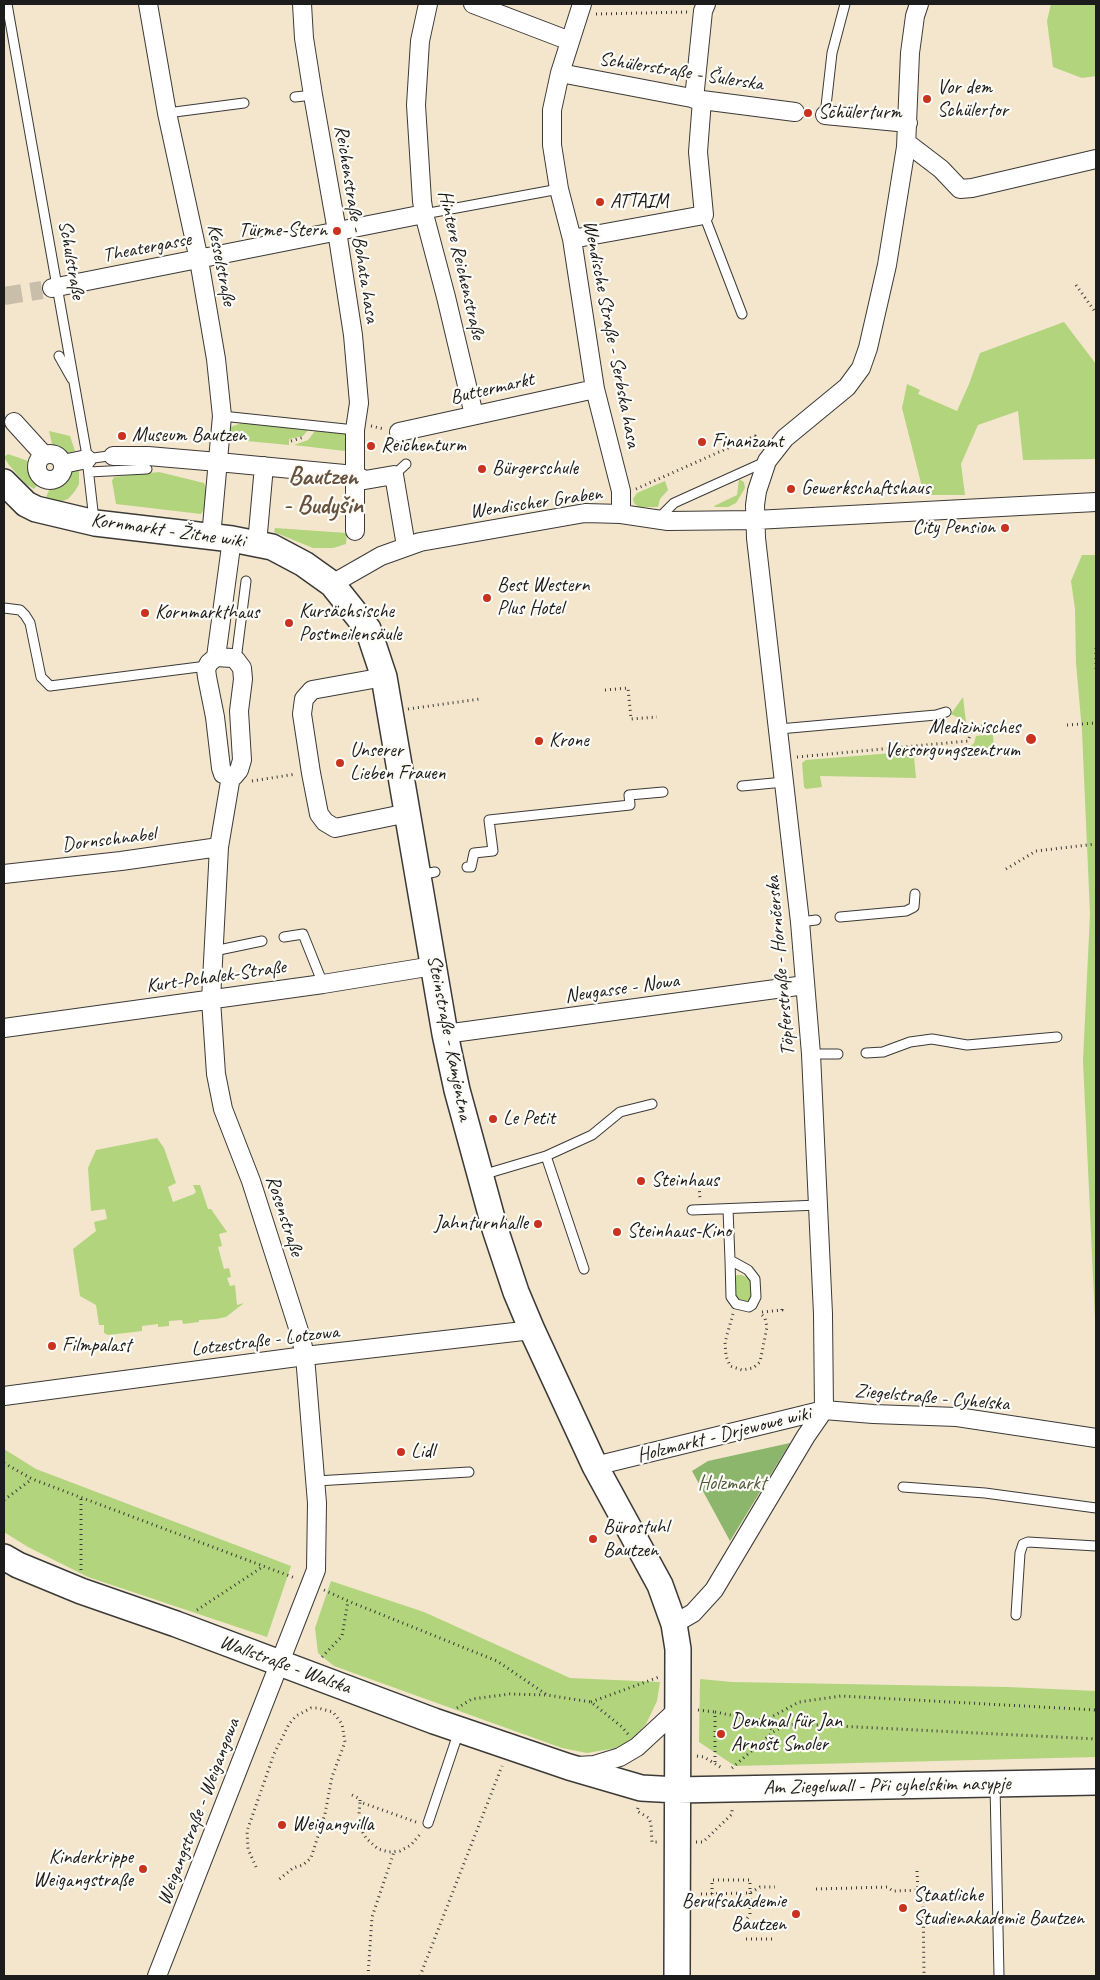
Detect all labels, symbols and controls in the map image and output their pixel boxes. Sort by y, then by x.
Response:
street label: Schülerstraße - Šulerska [597,47,765,97]
place label: Vor dem Schülertor [937,76,1008,123]
marker: Vor dem Schülertor [921,93,933,105]
place label: Schülerturm [818,101,901,125]
marker: Schülerturm [802,107,814,119]
street label: Reichenstraße - Bohata hasa [329,123,383,325]
street label: Hintere Reichenstraße [432,188,490,342]
place label: ATTAIM [610,190,669,214]
marker: ATTAIM [594,196,606,208]
street label: Wendische Straße - Serbska hasa [577,218,645,450]
street label: Schulstraße [52,219,90,301]
place label: Türme-Stern [239,219,327,243]
street label: Kesselstraße [201,222,241,308]
marker: Türme-Stern [331,225,343,237]
street label: Theatergasse [101,228,193,268]
street label: Buttermarkt [448,368,536,410]
place label: Museum Bautzen [132,424,246,448]
marker: Museum Bautzen [116,430,128,442]
place label: Finanzamt [712,430,783,454]
place label: Reichenturm [381,434,466,458]
marker: Finanzamt [696,436,708,448]
marker: Reichenturm [365,440,377,452]
place label: Bürgerschule [492,457,578,481]
district label: Bautzen - Budyšin [283,462,363,521]
marker: Bürgerschule [476,463,488,475]
place label: Gewerkschaftshaus [801,477,930,501]
street label: Wendischer Graben [468,482,604,524]
marker: Gewerkschaftshaus [785,483,797,495]
street label: Kornmarkt - Žitne wiki [89,508,247,554]
place label: City Pension [913,516,995,540]
marker: City Pension [999,522,1011,534]
place label: Best Western Plus Hotel [497,574,589,621]
marker: Best Western Plus Hotel [481,592,493,604]
place label: Kursächsische Postmeilensäule [299,600,402,647]
place label: Kornmarkthaus [155,601,259,625]
marker: Kornmarkthaus [139,607,151,619]
marker: Kursächsische Postmeilensäule [283,617,295,629]
place label: Medizinisches Versorgungszentrum [884,716,1020,763]
place label: Krone [549,729,589,753]
marker: Medizinisches Versorgungszentrum [1024,732,1038,746]
marker: Krone [533,735,545,747]
place label: Unserer Lieben Frauen [350,739,446,786]
marker: Unserer Lieben Frauen [334,757,346,769]
street label: Dornschnabel [61,822,157,858]
street label: Töpferstraße - Hornčerska [761,875,801,1057]
street label: Steinstraße - Kamjentna [421,953,477,1123]
street label: Kurt-Pchalek-Straße [145,955,287,999]
street label: Neugasse - Nowa [563,969,681,1009]
place label: Le Petit [503,1107,555,1131]
marker: Le Petit [487,1113,499,1125]
place label: Steinhaus [651,1169,718,1193]
street label: Rosenstraße [260,1173,308,1259]
marker: Steinhaus [635,1175,647,1187]
place label: Jahnturnhalle [434,1212,528,1236]
marker: Jahnturnhalle [532,1218,544,1230]
place label: Steinhaus-Kino [627,1220,731,1244]
marker: Steinhaus-Kino [611,1226,623,1238]
street label: Lotzestraße - Lotzowa [190,1320,340,1362]
place label: Filmpalast [62,1334,131,1358]
marker: Filmpalast [46,1340,58,1352]
street label: Ziegelstraße - Cyhelska [854,1379,1010,1417]
street label: Holzmarkt - Drjewowe wiki [635,1402,813,1468]
place label: Lidl [411,1440,435,1464]
marker: Lidl [395,1446,407,1458]
park label: Holzmarkt [698,1472,766,1496]
place label: Bürostuhl Bautzen [603,1516,669,1563]
marker: Bürostuhl Bautzen [587,1533,599,1545]
street label: Wallstraße - Walska [216,1630,354,1700]
place label: Denkmal für Jan Arnošt Smoler [731,1710,842,1757]
street label: Weigangstraße - Weigangowa [152,1715,246,1909]
marker: Denkmal für Jan Arnošt Smoler [715,1728,727,1740]
street label: Am Ziegelwall - Při cyhelskim nasypje [763,1772,1011,1800]
place label: Weigangvilla [292,1813,374,1837]
marker: Weigangvilla [276,1819,288,1831]
place label: Kinderkrippe Weigangstraße [33,1846,133,1893]
marker: Kinderkrippe Weigangstraße [137,1863,149,1875]
place label: Staatliche Studienakademie Bautzen [913,1884,1084,1931]
place label: Berufsakademie Bautzen [682,1890,786,1937]
marker: Staatliche Studienakademie Bautzen [897,1902,909,1914]
marker: Berufsakademie Bautzen [790,1908,802,1920]

